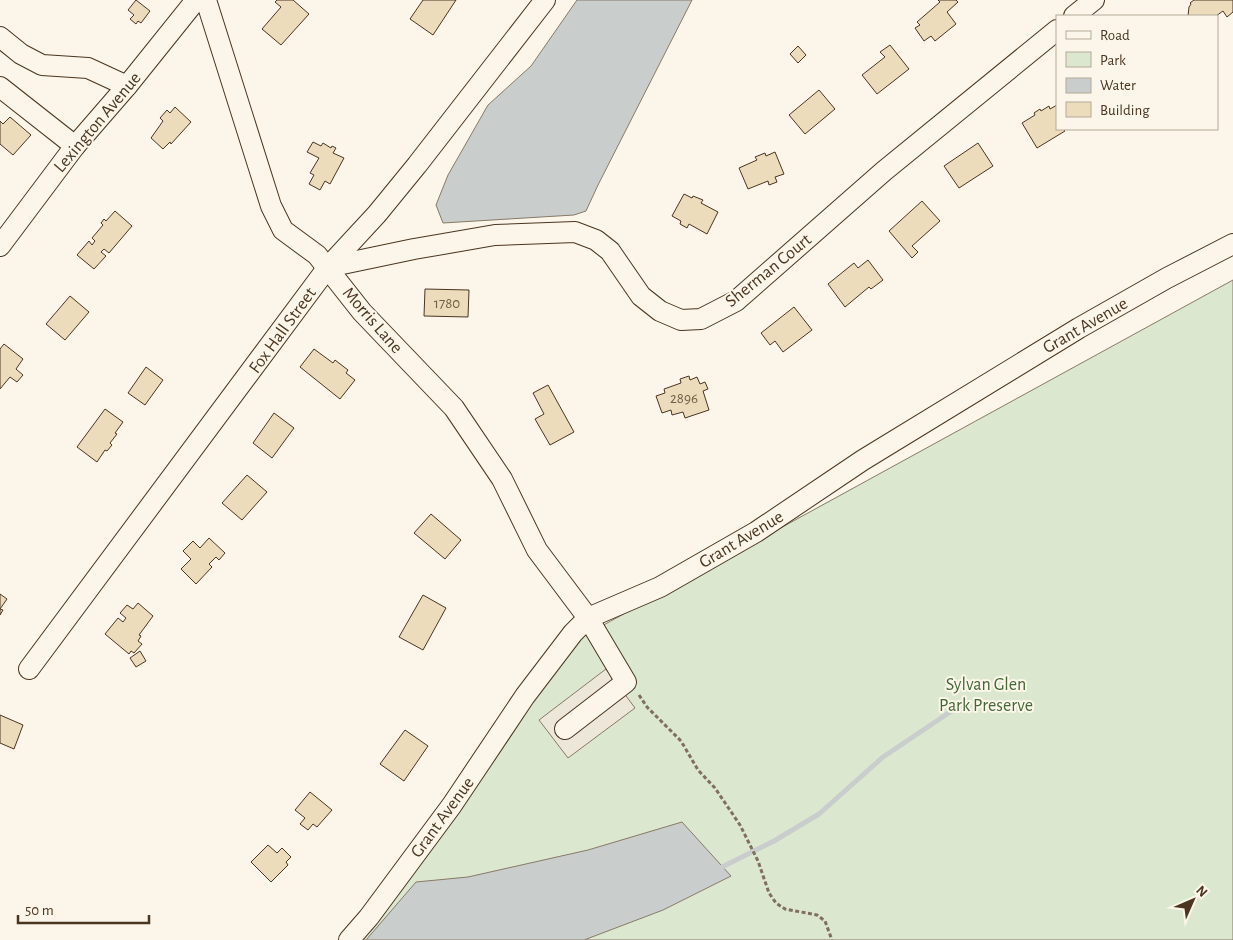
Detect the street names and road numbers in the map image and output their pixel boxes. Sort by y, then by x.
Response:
street label: Lexington Avenue [51,69,145,176]
street label: Sherman Court [722,231,815,311]
street label: Fox Hall Street [246,284,320,377]
street label: Morris Lane [339,284,406,357]
street label: Grant Avenue [1040,294,1131,357]
street label: Grant Avenue [696,508,787,572]
street label: Grant Avenue [408,774,478,861]

